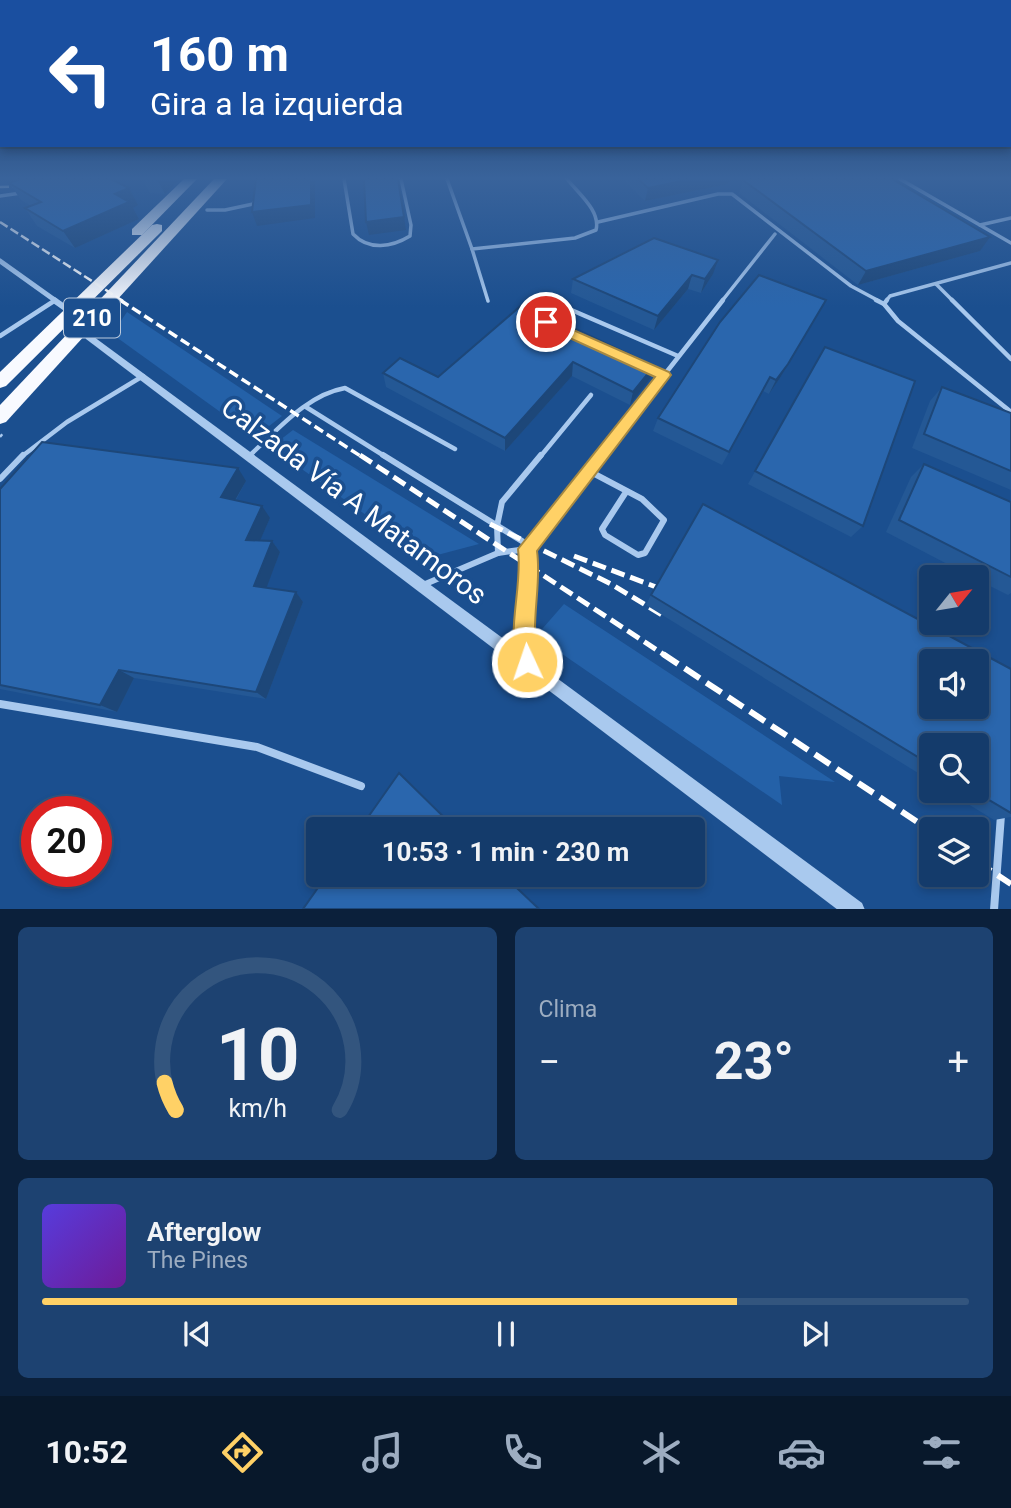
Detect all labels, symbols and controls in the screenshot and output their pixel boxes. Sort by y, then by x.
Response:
text: 160 m [150,26,289,83]
icon: left [35,28,126,119]
text: Gira a la izquierda [150,85,404,123]
pin [516,292,576,352]
road number: 210 [64,298,120,338]
icon: arrive [527,303,565,341]
street label: Calzada Vía A Matamoros [215,390,493,612]
north arrow [919,565,989,635]
map controls [919,565,989,887]
position arrow [490,625,564,699]
button: sound [919,649,989,719]
button: search [919,733,989,803]
speed limit sign: 20 [21,796,112,887]
button: layers [919,817,989,887]
text: 10:53 · 1 min · 230 m [382,837,629,867]
text: Clima [539,996,597,1023]
text: 10 [215,1012,299,1098]
text: 23° [714,1031,794,1092]
text: − [539,1040,560,1084]
text: + [947,1040,969,1084]
text: km/h [228,1093,287,1122]
text: Afterglow [147,1217,261,1247]
text: The Pines [147,1247,248,1274]
icon: previous [178,1315,216,1353]
icon: pause [487,1315,525,1353]
icon: next [796,1315,834,1353]
icon: directions [218,1428,267,1477]
icon: music [358,1428,407,1477]
icon: phone [498,1428,547,1477]
icon: climate [637,1428,686,1477]
icon: car [777,1428,826,1477]
icon: filters [917,1428,966,1477]
text: 10:52 [45,1433,128,1471]

